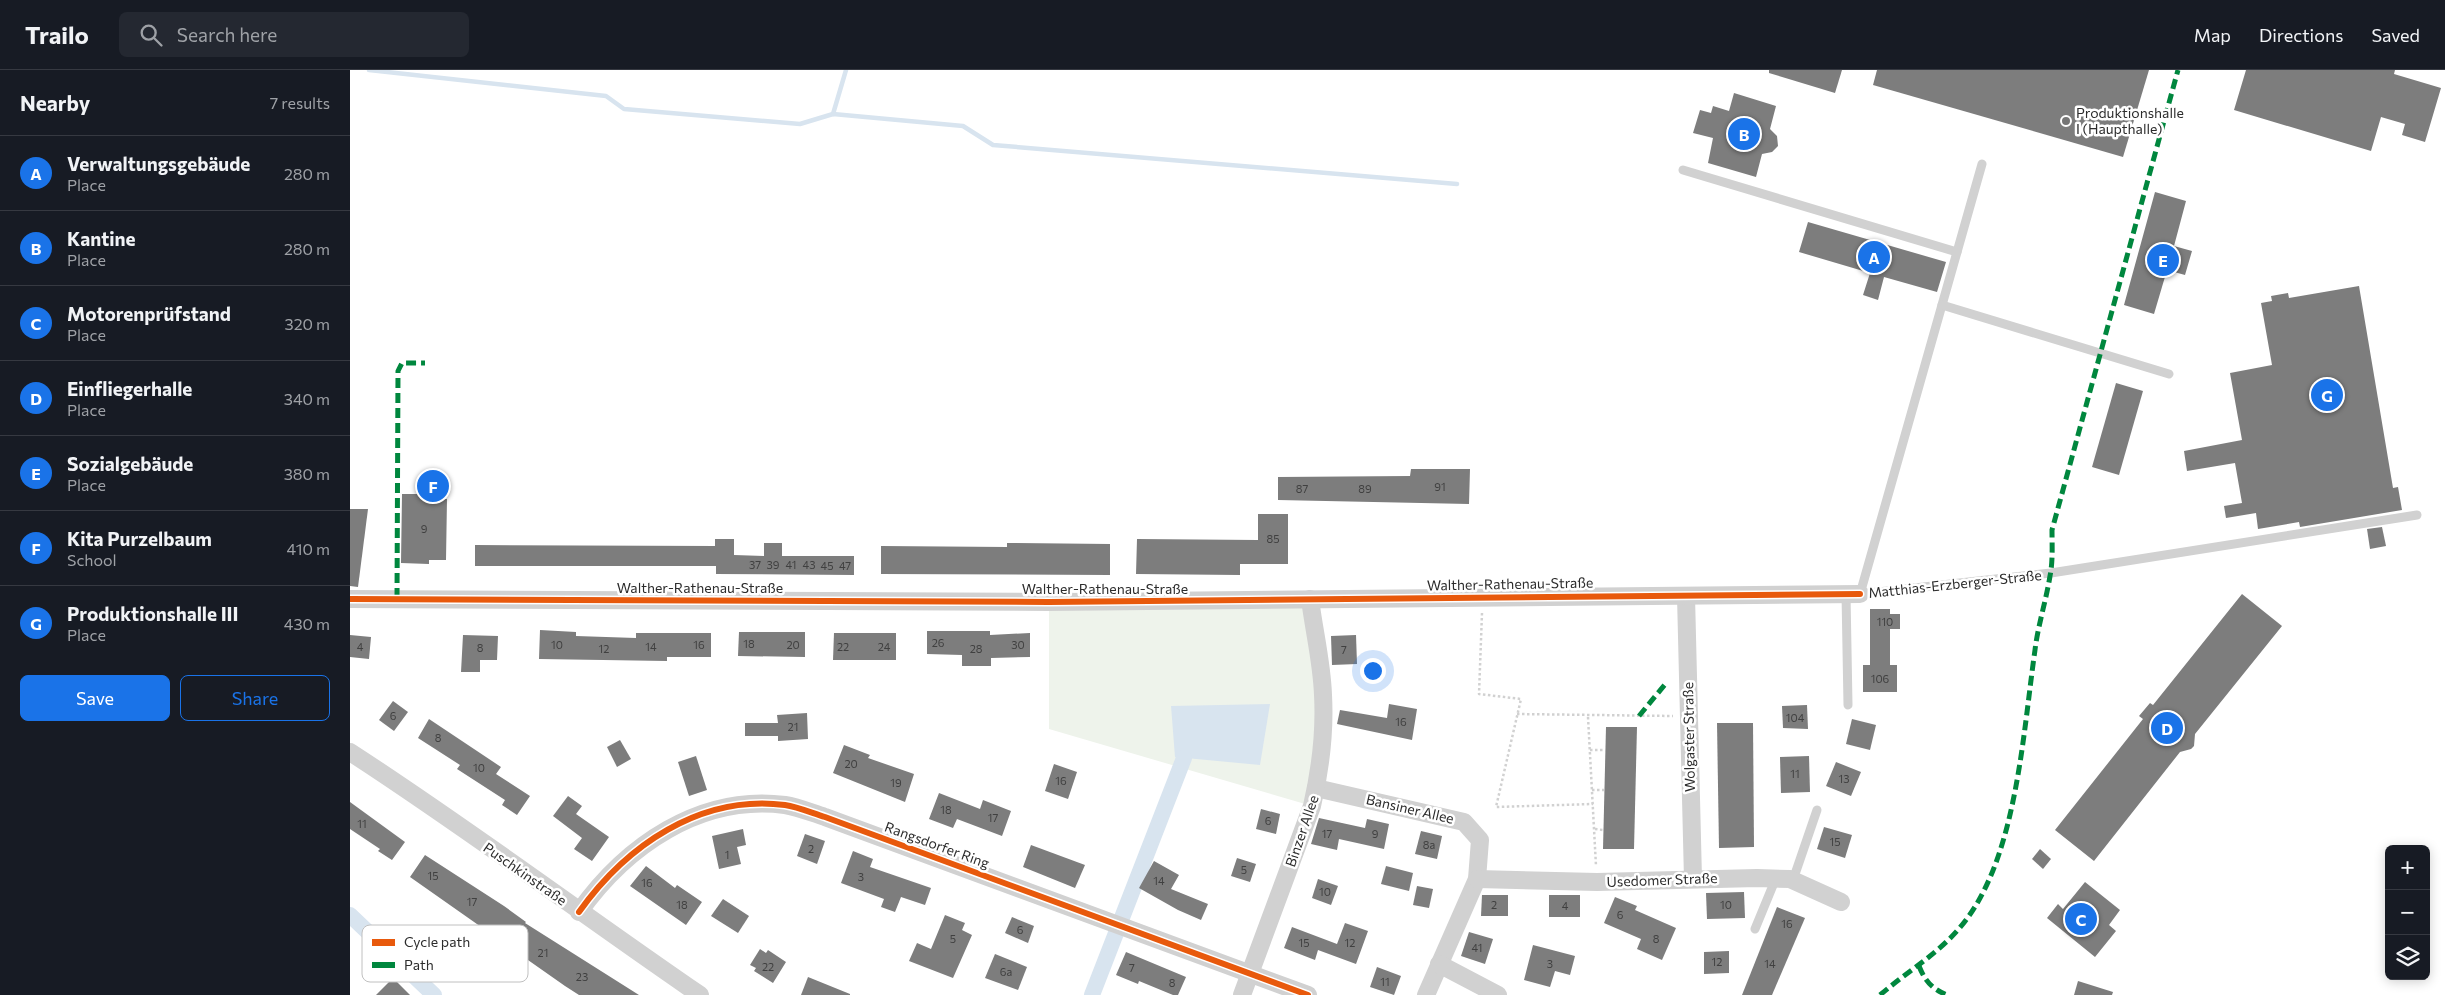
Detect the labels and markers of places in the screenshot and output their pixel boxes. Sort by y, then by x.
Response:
place label: Produktionshalle I (Haupthalle) [2076,104,2184,137]
pin: B [1728,115,1760,153]
marker: Produktionshalle I (Haupthalle) [2060,115,2072,127]
pin: A [1858,238,1890,276]
pin: E [2147,241,2179,279]
pin: G [2311,376,2343,414]
pin: F [417,467,449,505]
pin: D [2151,709,2183,747]
pin: C [2065,900,2097,938]

